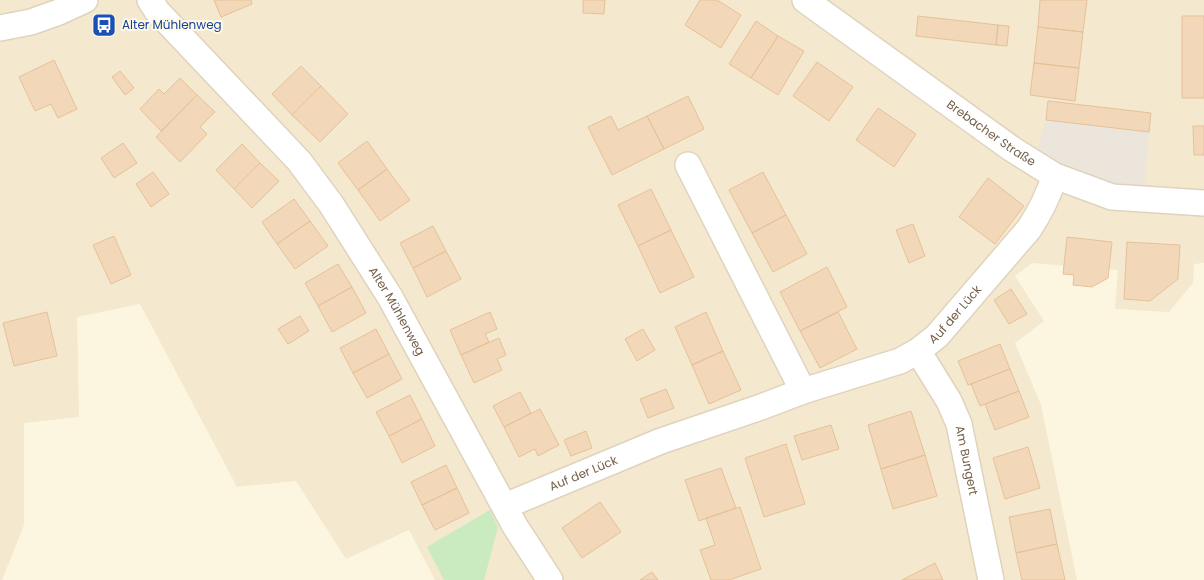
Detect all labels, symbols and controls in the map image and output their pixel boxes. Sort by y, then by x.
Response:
bus stop icon: Alter Mühlenweg [91,12,117,38]
place label: Alter Mühlenweg [122,16,222,33]
street label: Brebacher Straße [943,96,1039,170]
street label: Alter Mühlenweg [365,263,429,358]
street label: Auf der Lück [925,281,986,347]
street label: Am Bungert [951,424,982,497]
street label: Auf der Lück [546,451,621,495]

